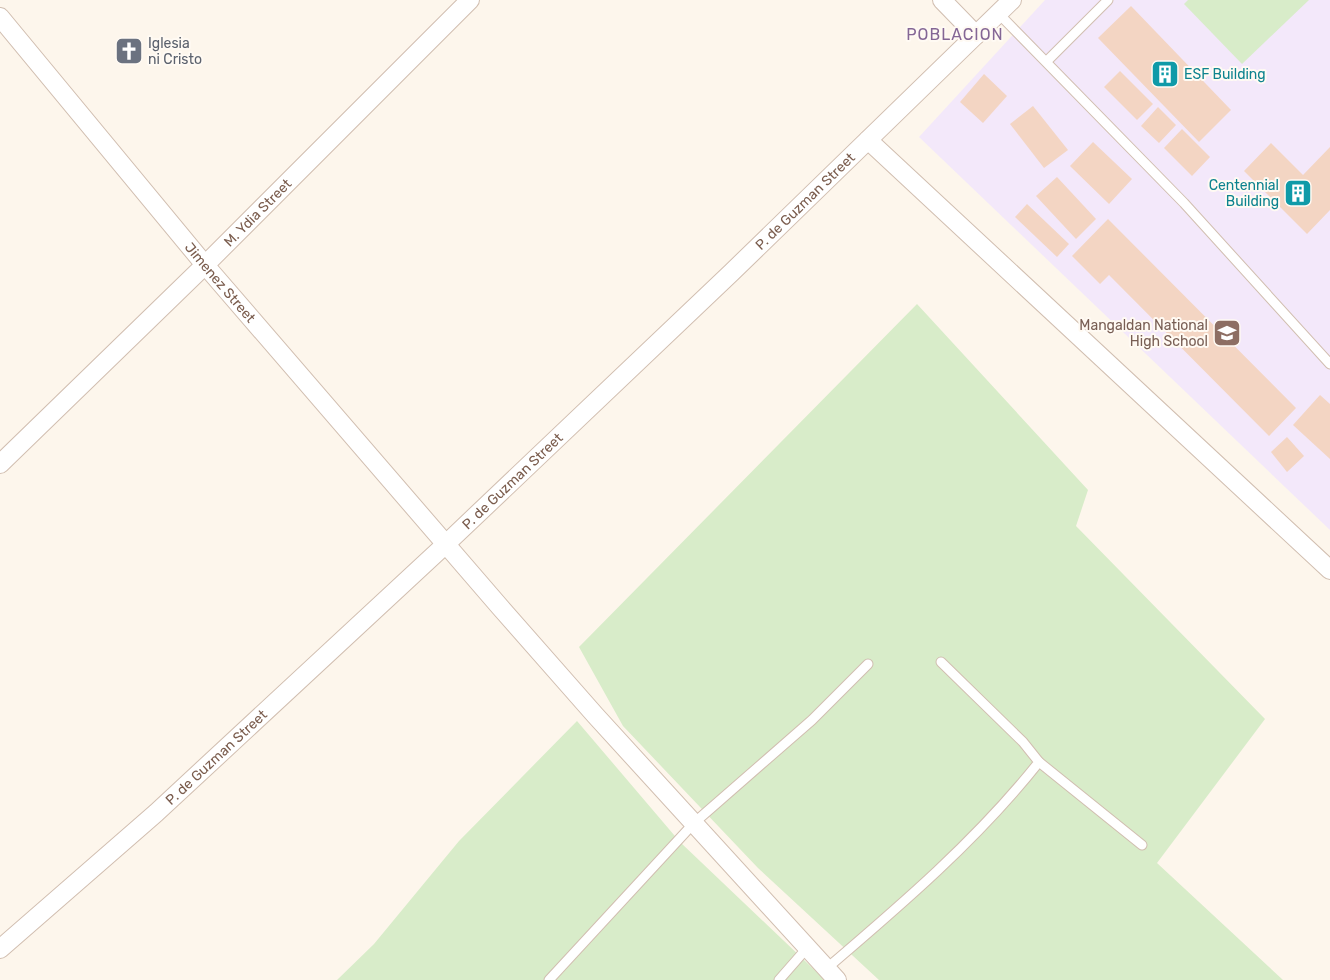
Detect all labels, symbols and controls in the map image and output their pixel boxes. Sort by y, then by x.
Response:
district label: POBLACION [906,25,1004,44]
place label: Iglesia ni Cristo [148,35,202,68]
church icon: Iglesia ni Cristo [114,36,144,66]
building icon: ESF Building [1150,59,1180,89]
place label: ESF Building [1184,66,1266,83]
street label: P. de Guzman Street [752,149,859,254]
street label: M. Ydia Street [220,175,296,250]
place label: Centennial Building [1209,177,1279,210]
building icon: Centennial Building [1283,178,1313,208]
street label: Jimenez Street [181,239,259,327]
place label: Mangaldan National High School [1079,317,1208,350]
school or university icon: Mangaldan National High School [1212,318,1242,348]
street label: P. de Guzman Street [459,429,567,533]
street label: P. de Guzman Street [162,706,271,809]

